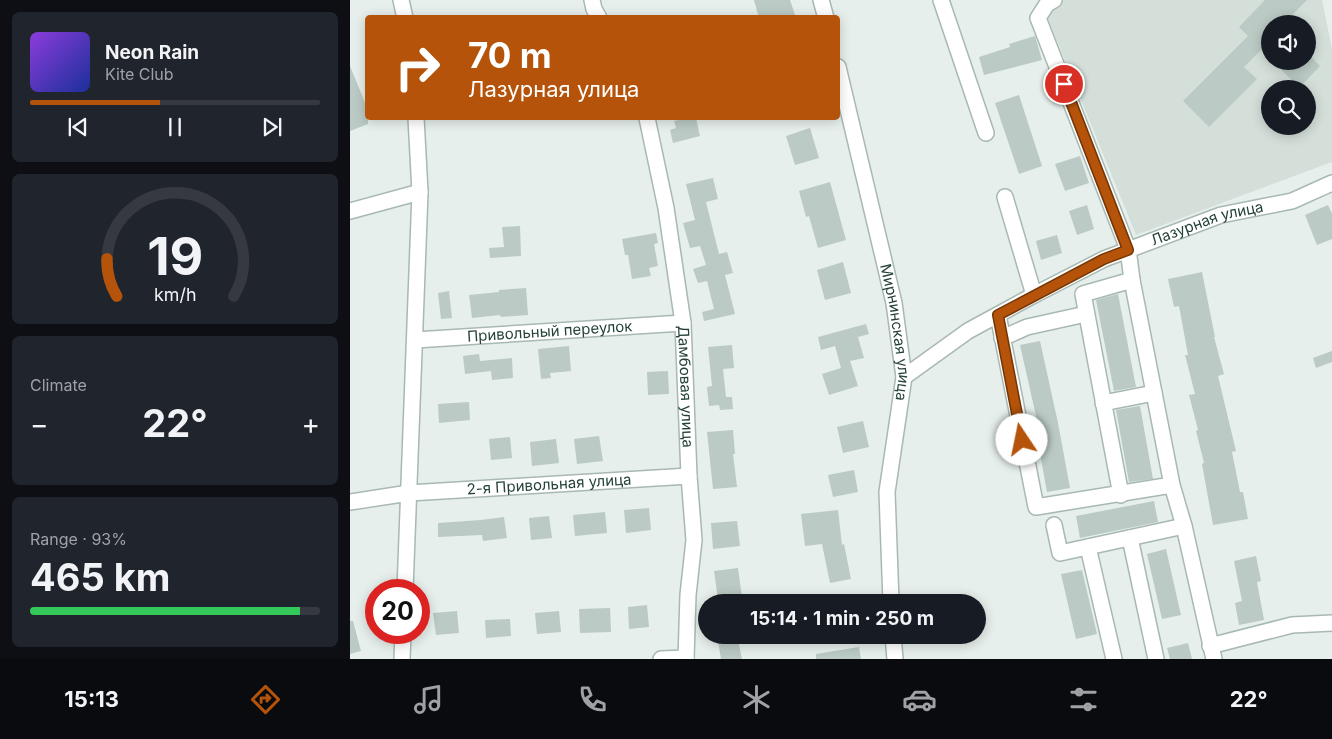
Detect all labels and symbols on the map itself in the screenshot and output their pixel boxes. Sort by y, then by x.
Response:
pin [1043,63,1085,105]
street label: Лазурная улица [1148,197,1265,250]
street label: Мирнинская улица [876,262,914,402]
street label: Привольный переулок [467,316,633,346]
street label: Дамбовая улица [674,325,698,448]
position arrow [995,413,1047,465]
street label: 2-я Привольная улица [466,470,632,498]
speed limit sign: 20 [365,579,430,644]

